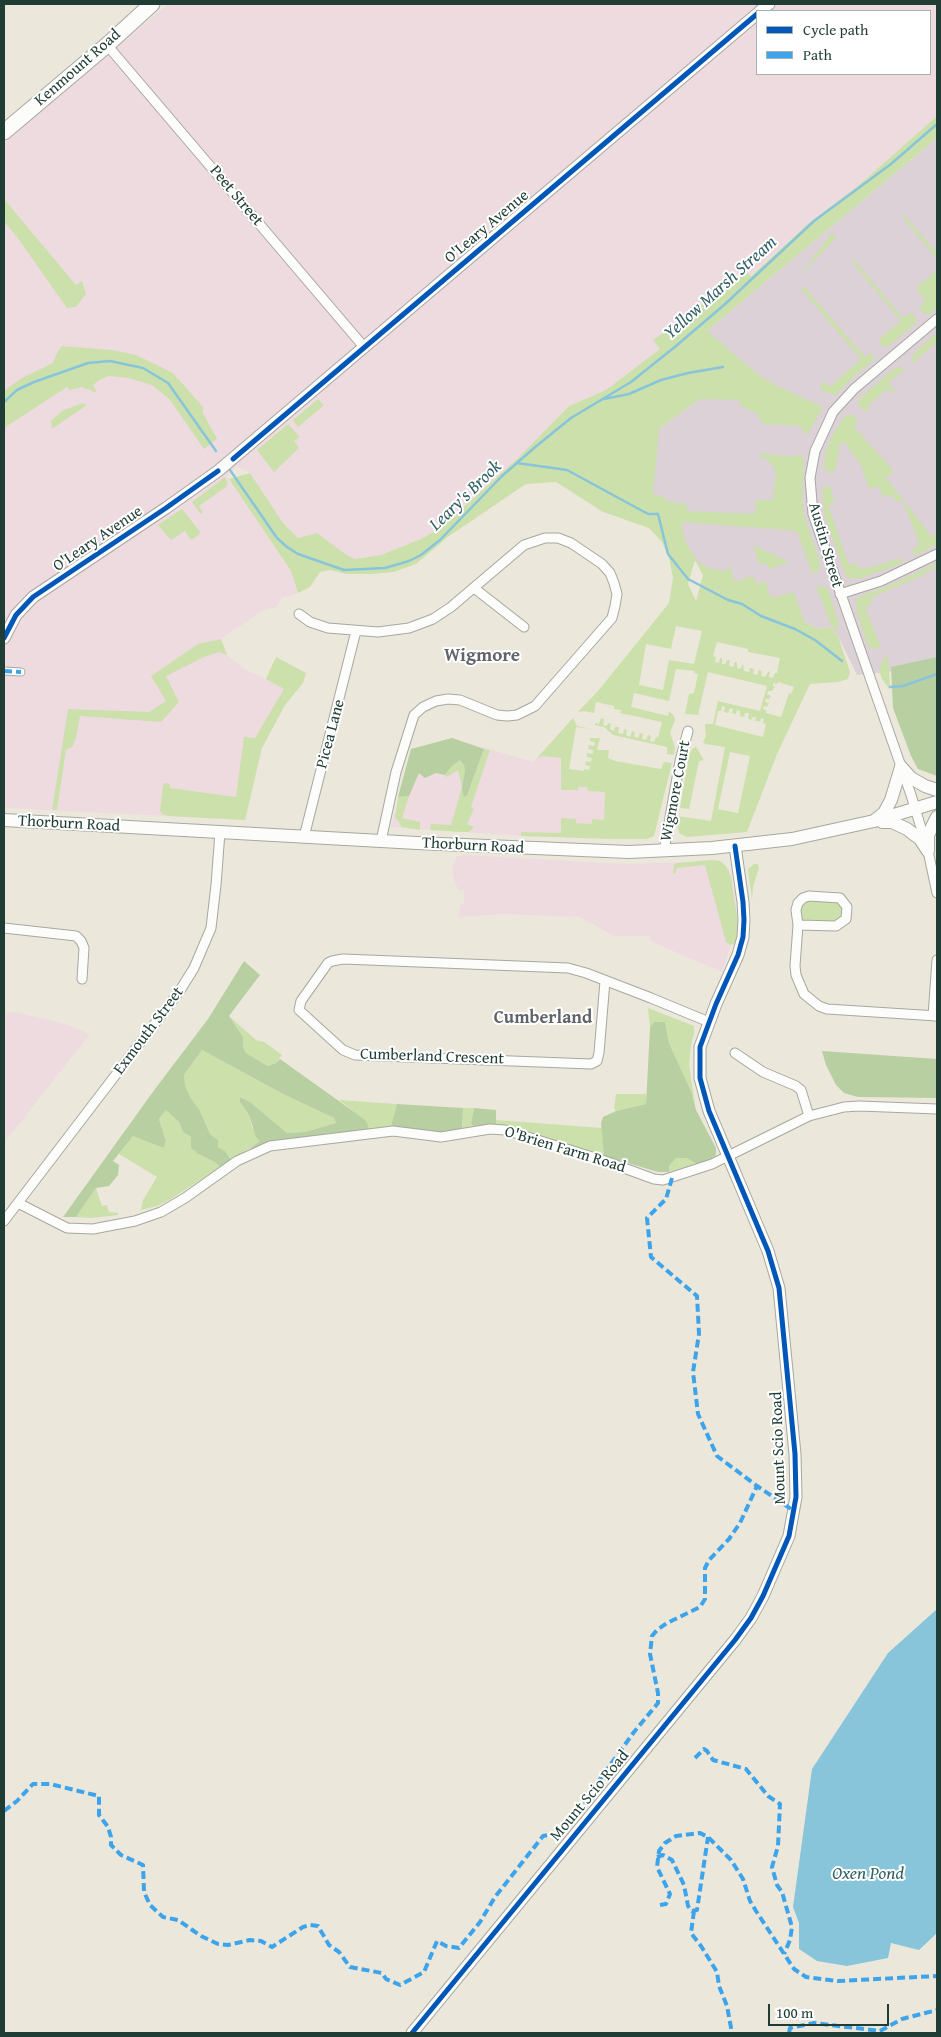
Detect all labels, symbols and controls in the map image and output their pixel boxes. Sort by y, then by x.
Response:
legend [756,10,931,75]
text: Cycle path [803,19,869,40]
street label: Kenmount Road [31,25,125,111]
text: Path [803,44,832,65]
street label: Peet Street [205,162,267,230]
street label: O'Leary Avenue [441,186,533,268]
water label: Yellow Marsh Stream [660,232,782,344]
water label: Leary's Brook [425,456,507,536]
street label: Austin Street [804,500,846,590]
street label: O'Leary Avenue [50,502,146,576]
district label: Wigmore [444,645,520,667]
street label: Picea Lane [313,697,349,771]
street label: Wigmore Court [657,739,695,843]
street label: Thorburn Road [17,812,121,836]
street label: Thorburn Road [421,834,525,858]
street label: Exmouth Street [110,983,188,1079]
district label: Cumberland [494,1007,592,1029]
street label: Cumberland Crescent [360,1045,504,1069]
street label: O'Brien Farm Road [502,1122,628,1178]
street label: Mount Scio Road [767,1391,791,1505]
street label: Mount Scio Road [546,1747,634,1845]
water label: Oxen Pond [832,1863,904,1885]
scale bar [771,1994,892,2026]
text: 100 m [776,2002,813,2023]

